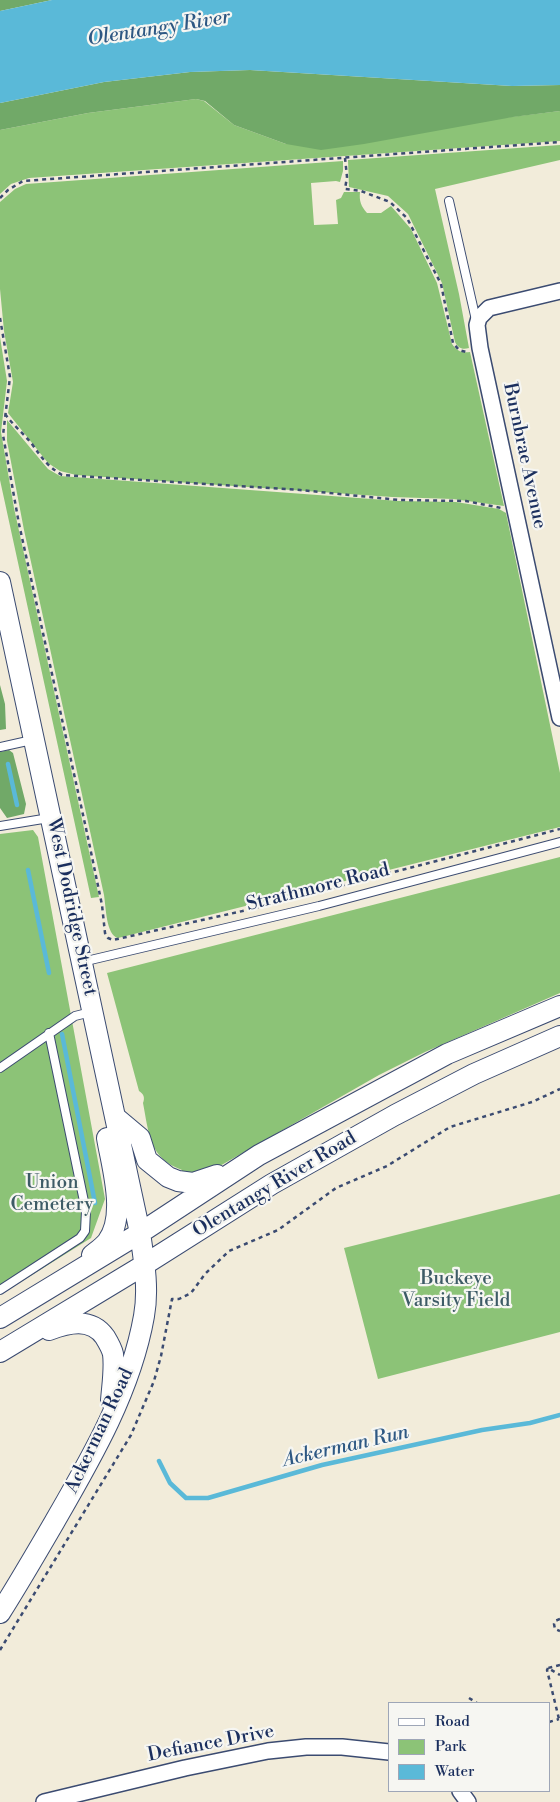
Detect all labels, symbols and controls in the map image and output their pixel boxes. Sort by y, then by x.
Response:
water label: Olentangy River [86,6,232,52]
street label: Burnbrae Avenue [497,381,551,531]
street label: West Dodridge Street [41,816,101,998]
street label: Strathmore Road [244,859,392,917]
street label: Olentangy River Road [189,1127,361,1243]
park label: Union Cemetery [10,1172,94,1216]
park label: Buckeye Varsity Field [402,1268,510,1312]
street label: Ackerman Road [61,1365,139,1497]
water label: Ackerman Run [281,1421,411,1473]
legend [388,1702,550,1792]
text: Road [435,1712,470,1731]
street label: Defiance Drive [146,1721,276,1767]
text: Park [435,1737,466,1756]
text: Water [435,1762,474,1781]

